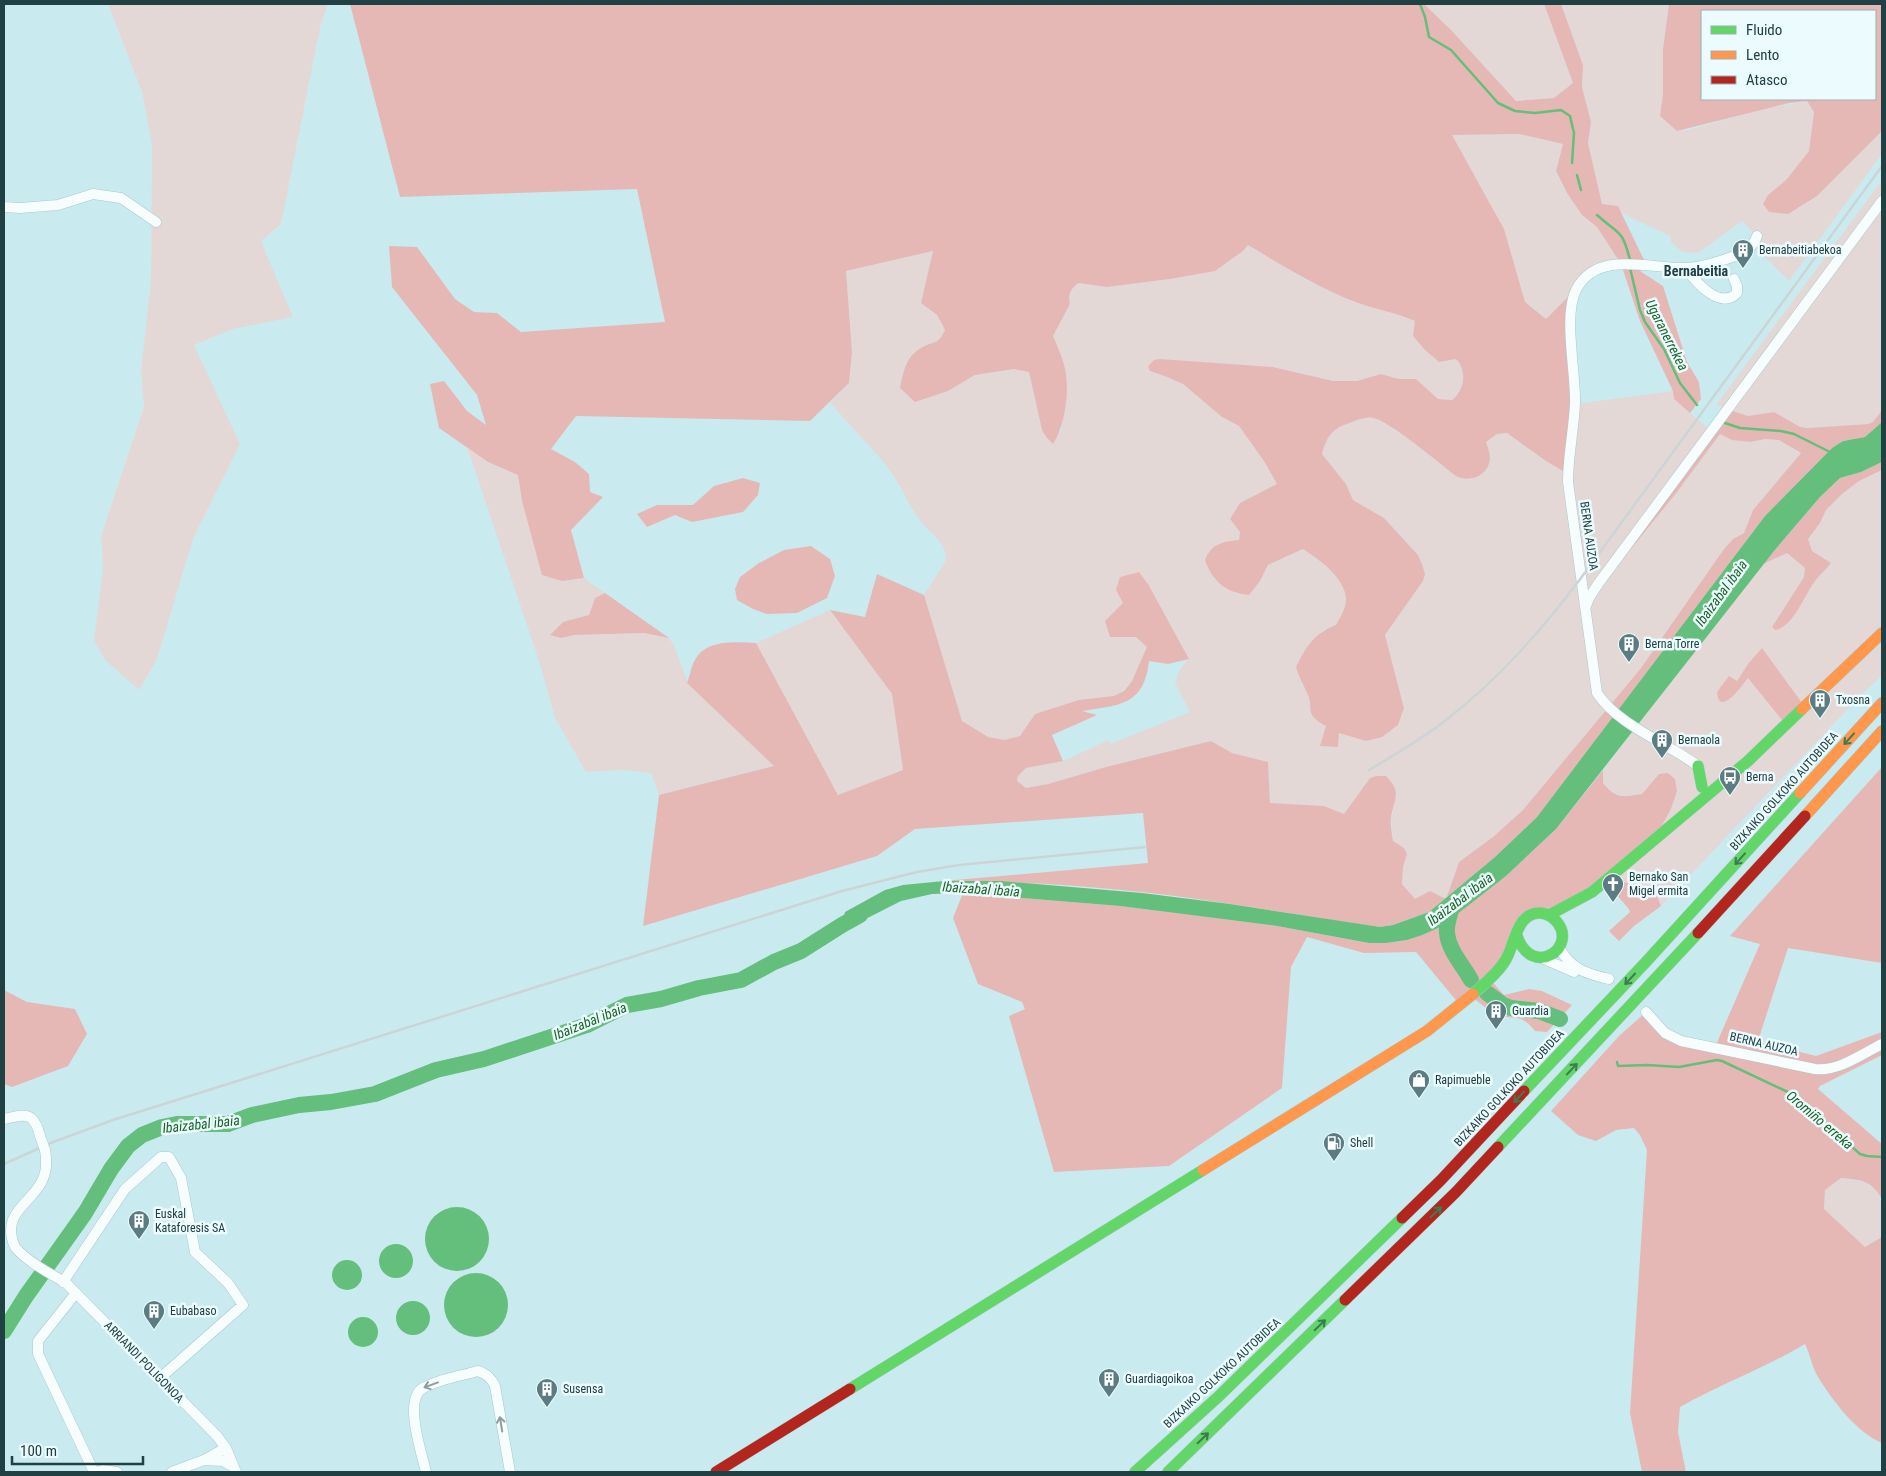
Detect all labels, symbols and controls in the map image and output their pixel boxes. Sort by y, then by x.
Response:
legend [1701,10,1876,100]
text: Fluido [1746,21,1782,39]
text: Lento [1746,46,1779,64]
text: Atasco [1746,71,1787,89]
building icon: Bernabeitiabekoa [1731,238,1755,269]
place label: Bernabeitiabekoa [1759,243,1842,257]
district label: Bernabeitia [1664,263,1729,279]
water label: Ugaranerrekea [1642,297,1692,373]
street label: BERNA AUZOA [1577,500,1601,572]
water label: Ibaizabal ibaia [1692,557,1750,629]
building icon: Berna Torre [1617,632,1641,663]
place label: Berna Torre [1645,637,1700,651]
building icon: Txosna [1808,688,1832,719]
place label: Txosna [1836,693,1870,707]
building icon: Bernaola [1650,728,1674,759]
street label: BIZKAIKO GOLKOKO AUTOBIDEA [1727,729,1841,853]
one-way arrow [1843,732,1855,745]
place label: Bernaola [1678,733,1720,747]
bus stop icon: Berna [1718,765,1742,796]
place label: Berna [1746,770,1774,784]
one-way arrow [1734,852,1746,865]
water label: Ibaizabal ibaia [1424,869,1496,929]
place label: Bernako San Migel ermita [1629,870,1689,898]
church icon: Bernako San Migel ermita [1601,872,1625,903]
water label: Ibaizabal ibaia [942,878,1020,900]
one-way arrow [1624,972,1636,985]
water label: Ibaizabal ibaia [551,999,629,1043]
building icon: Guardia [1484,999,1508,1030]
place label: Guardia [1512,1004,1549,1018]
street label: BIZKAIKO GOLKOKO AUTOBIDEA [1451,1027,1567,1149]
street label: BERNA AUZOA [1728,1029,1800,1059]
one-way arrow [1566,1062,1578,1075]
shop icon: Rapimueble [1407,1068,1431,1099]
place label: Rapimueble [1435,1073,1491,1087]
water label: Oromiño erreka [1783,1087,1857,1153]
one-way arrow [1513,1091,1525,1104]
water label: Ibaizabal ibaia [162,1112,240,1136]
fuel station icon: Shell [1322,1131,1346,1162]
place label: Shell [1350,1136,1373,1150]
one-way arrow [1430,1205,1442,1218]
place label: Euskal Kataforesis SA [155,1207,225,1235]
building icon: Euskal Kataforesis SA [127,1209,151,1240]
building icon: Eubabaso [142,1299,166,1330]
place label: Eubabaso [170,1304,217,1318]
street label: BIZKAIKO GOLKOKO AUTOBIDEA [1161,1315,1283,1431]
street label: ARRIANDI POLIGONOA [101,1318,187,1406]
one-way arrow [1313,1319,1326,1331]
building icon: Guardiagoikoa [1097,1367,1121,1398]
place label: Guardiagoikoa [1125,1372,1194,1386]
building icon: Susensa [535,1377,559,1408]
one-way arrow [424,1381,440,1390]
place label: Susensa [563,1382,603,1396]
one-way arrow [496,1417,506,1433]
one-way arrow [1197,1432,1209,1444]
scale bar [12,1434,144,1466]
text: 100 m [20,1442,57,1460]

